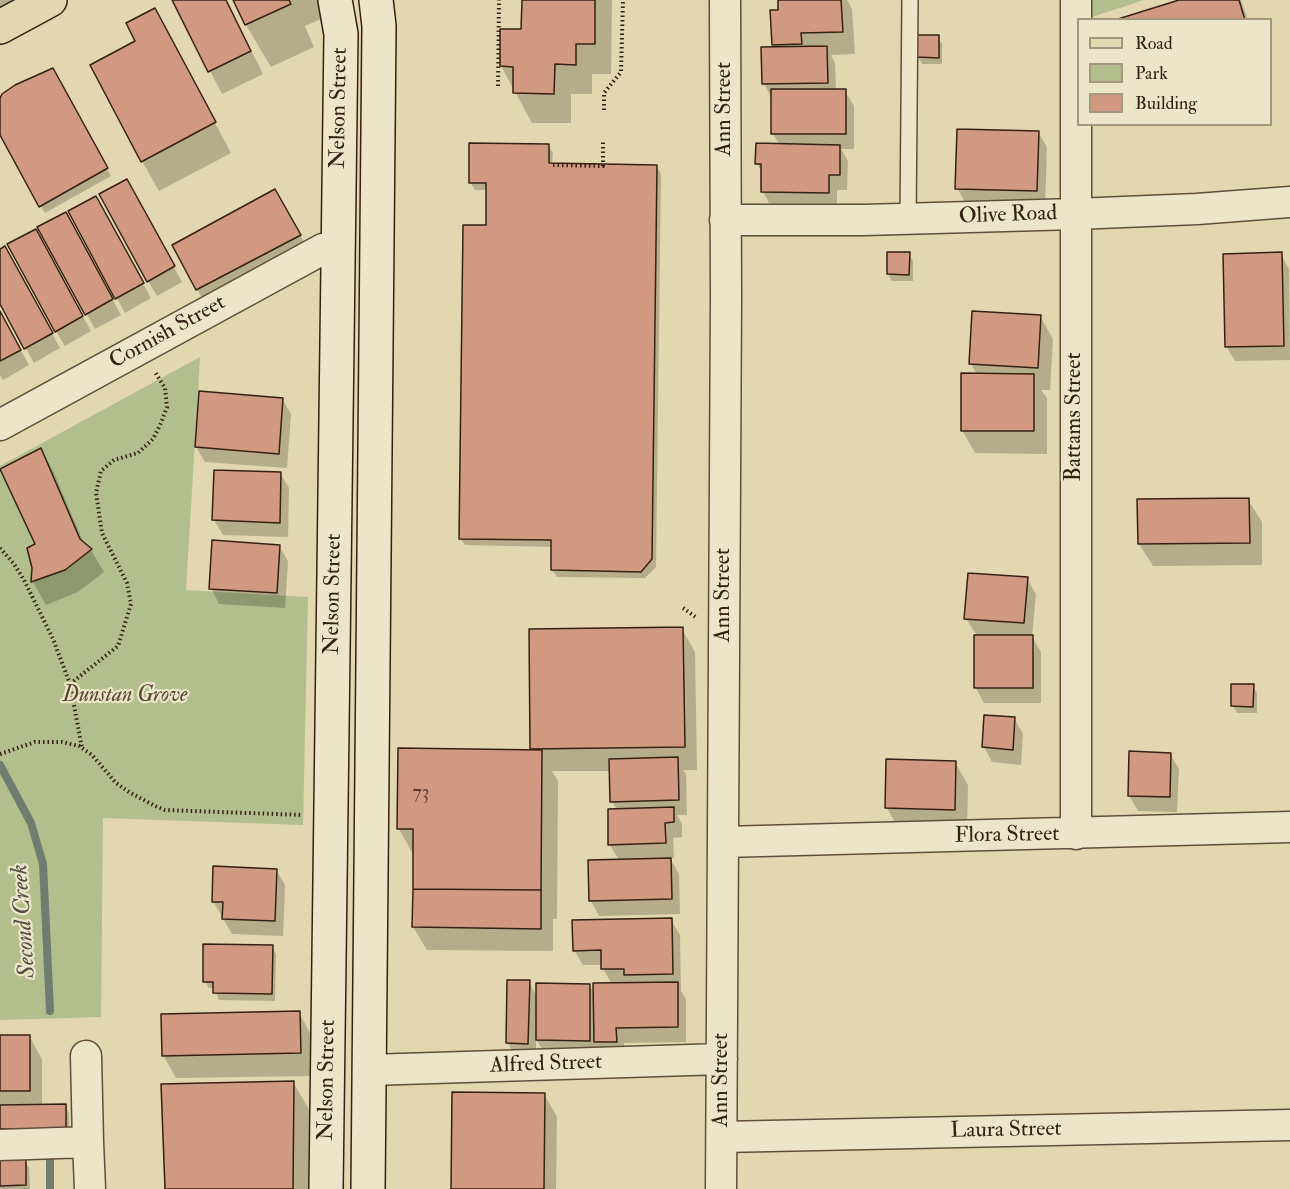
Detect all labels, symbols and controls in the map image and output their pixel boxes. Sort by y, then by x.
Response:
legend [1077,18,1272,126]
text: Road [1135,32,1173,55]
street label: Nelson Street [326,47,354,169]
street label: Ann Street [712,62,738,156]
text: Park [1135,62,1168,85]
text: Building [1135,92,1197,115]
street label: Olive Road [958,201,1058,231]
street label: Cornish Street [105,290,231,376]
street label: Battams Street [1062,352,1088,482]
street label: Nelson Street [320,533,348,655]
street label: Ann Street [711,548,737,642]
park label: Dunstan Grove [63,683,187,709]
house number: 73 [413,782,429,806]
street label: Flora Street [954,822,1060,850]
water label: Second Creek [7,863,43,979]
street label: Nelson Street [314,1019,342,1141]
street label: Ann Street [709,1033,735,1127]
street label: Alfred Street [489,1050,603,1080]
street label: Laura Street [950,1117,1062,1145]

